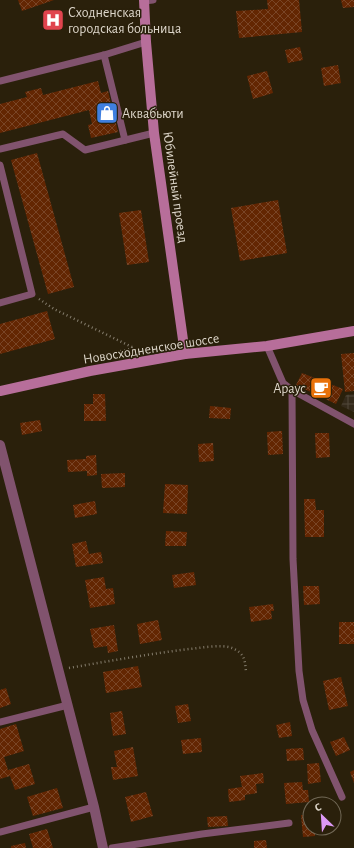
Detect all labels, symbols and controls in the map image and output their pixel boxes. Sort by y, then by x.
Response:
place label: Сходненская городская больница [68,6,182,36]
hospital icon: Сходненская городская больница [40,7,66,33]
shop icon: Аквабьюти [94,100,120,126]
place label: Аквабьюти [122,107,184,121]
street label: Юбилейный проезд [160,130,190,244]
street label: Новосходненское шоссе [82,331,220,367]
cafe icon: Араус [308,375,334,401]
place label: Араус [273,382,306,396]
north arrow [302,796,342,836]
text: С [313,801,323,814]

